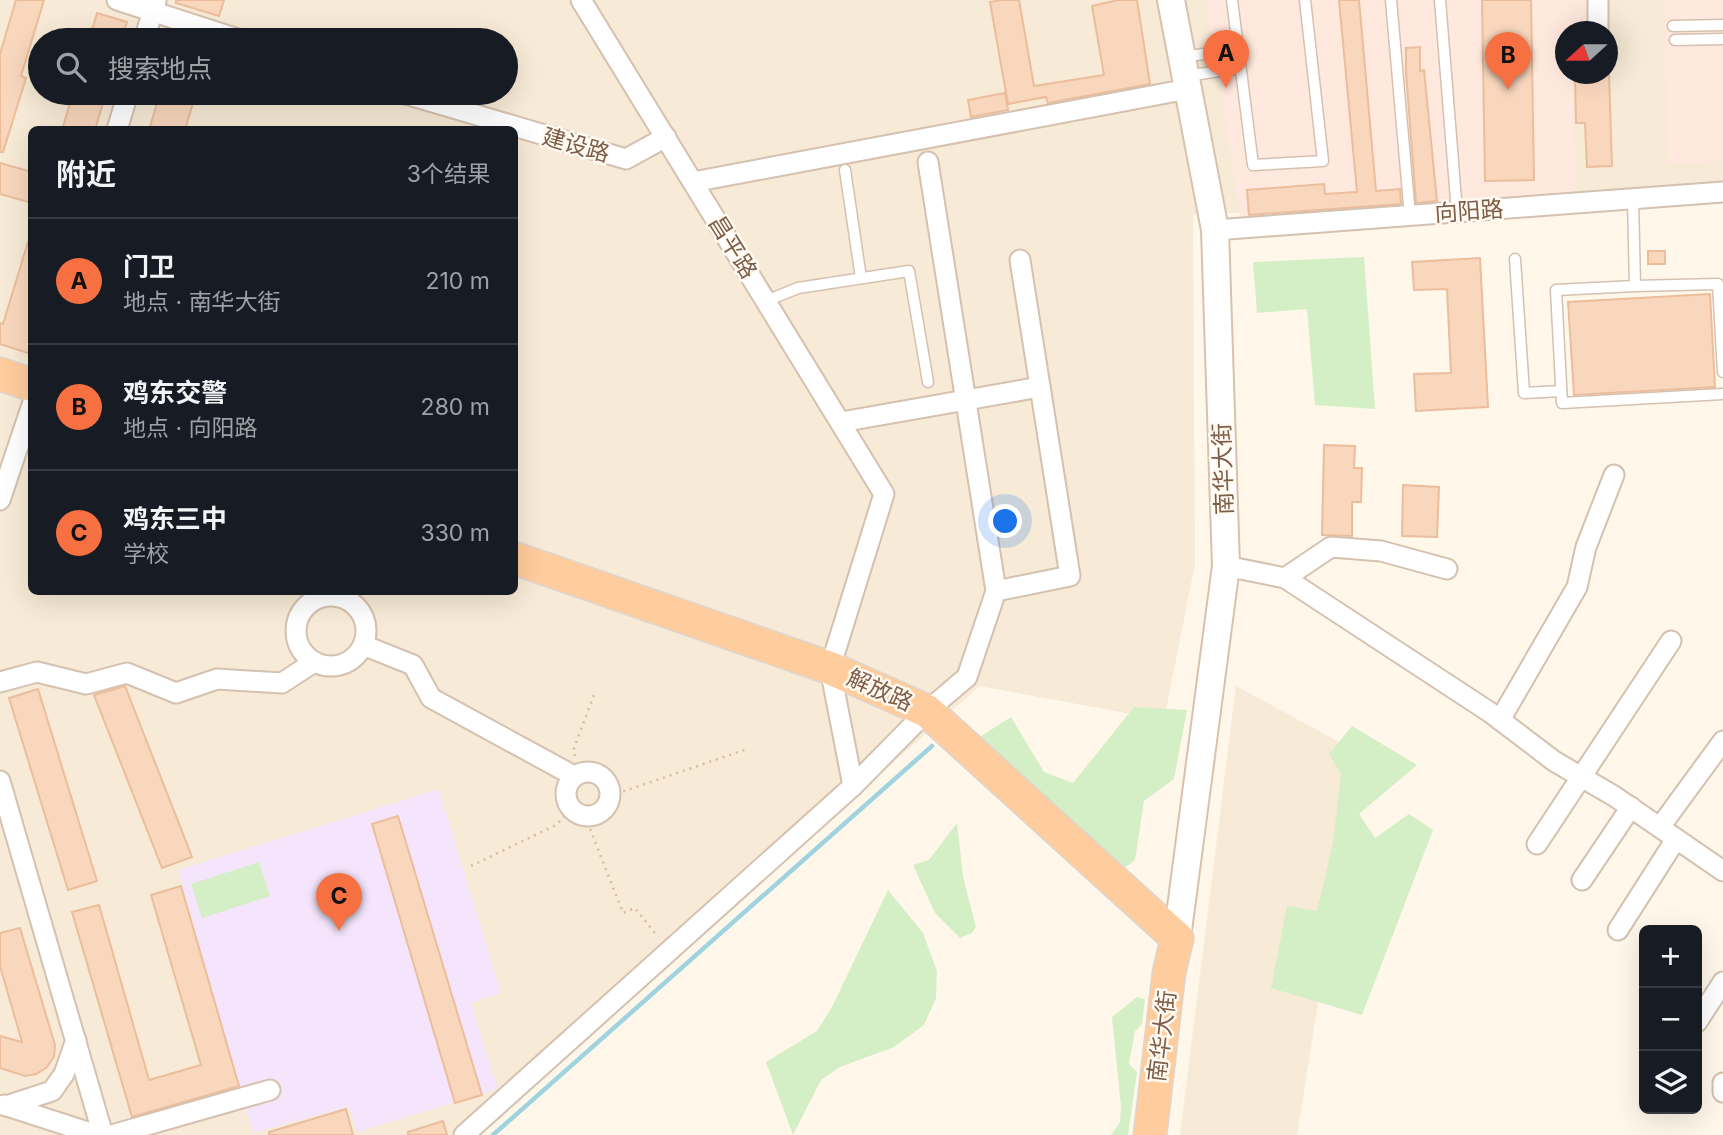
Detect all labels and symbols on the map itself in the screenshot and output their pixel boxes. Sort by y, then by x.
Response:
north arrow [1555,21,1618,84]
pin: A [1203,30,1249,88]
pin: B [1485,32,1531,90]
street label: 建设路 [539,122,613,168]
street label: 向阳路 [1434,195,1504,227]
street label: 昌平路 [703,210,763,284]
street label: 南华大街 [1207,423,1239,515]
your location [988,504,1022,538]
street label: 解放路 [843,663,917,717]
pin: C [316,873,362,931]
street label: 南华大街 [1142,989,1182,1083]

